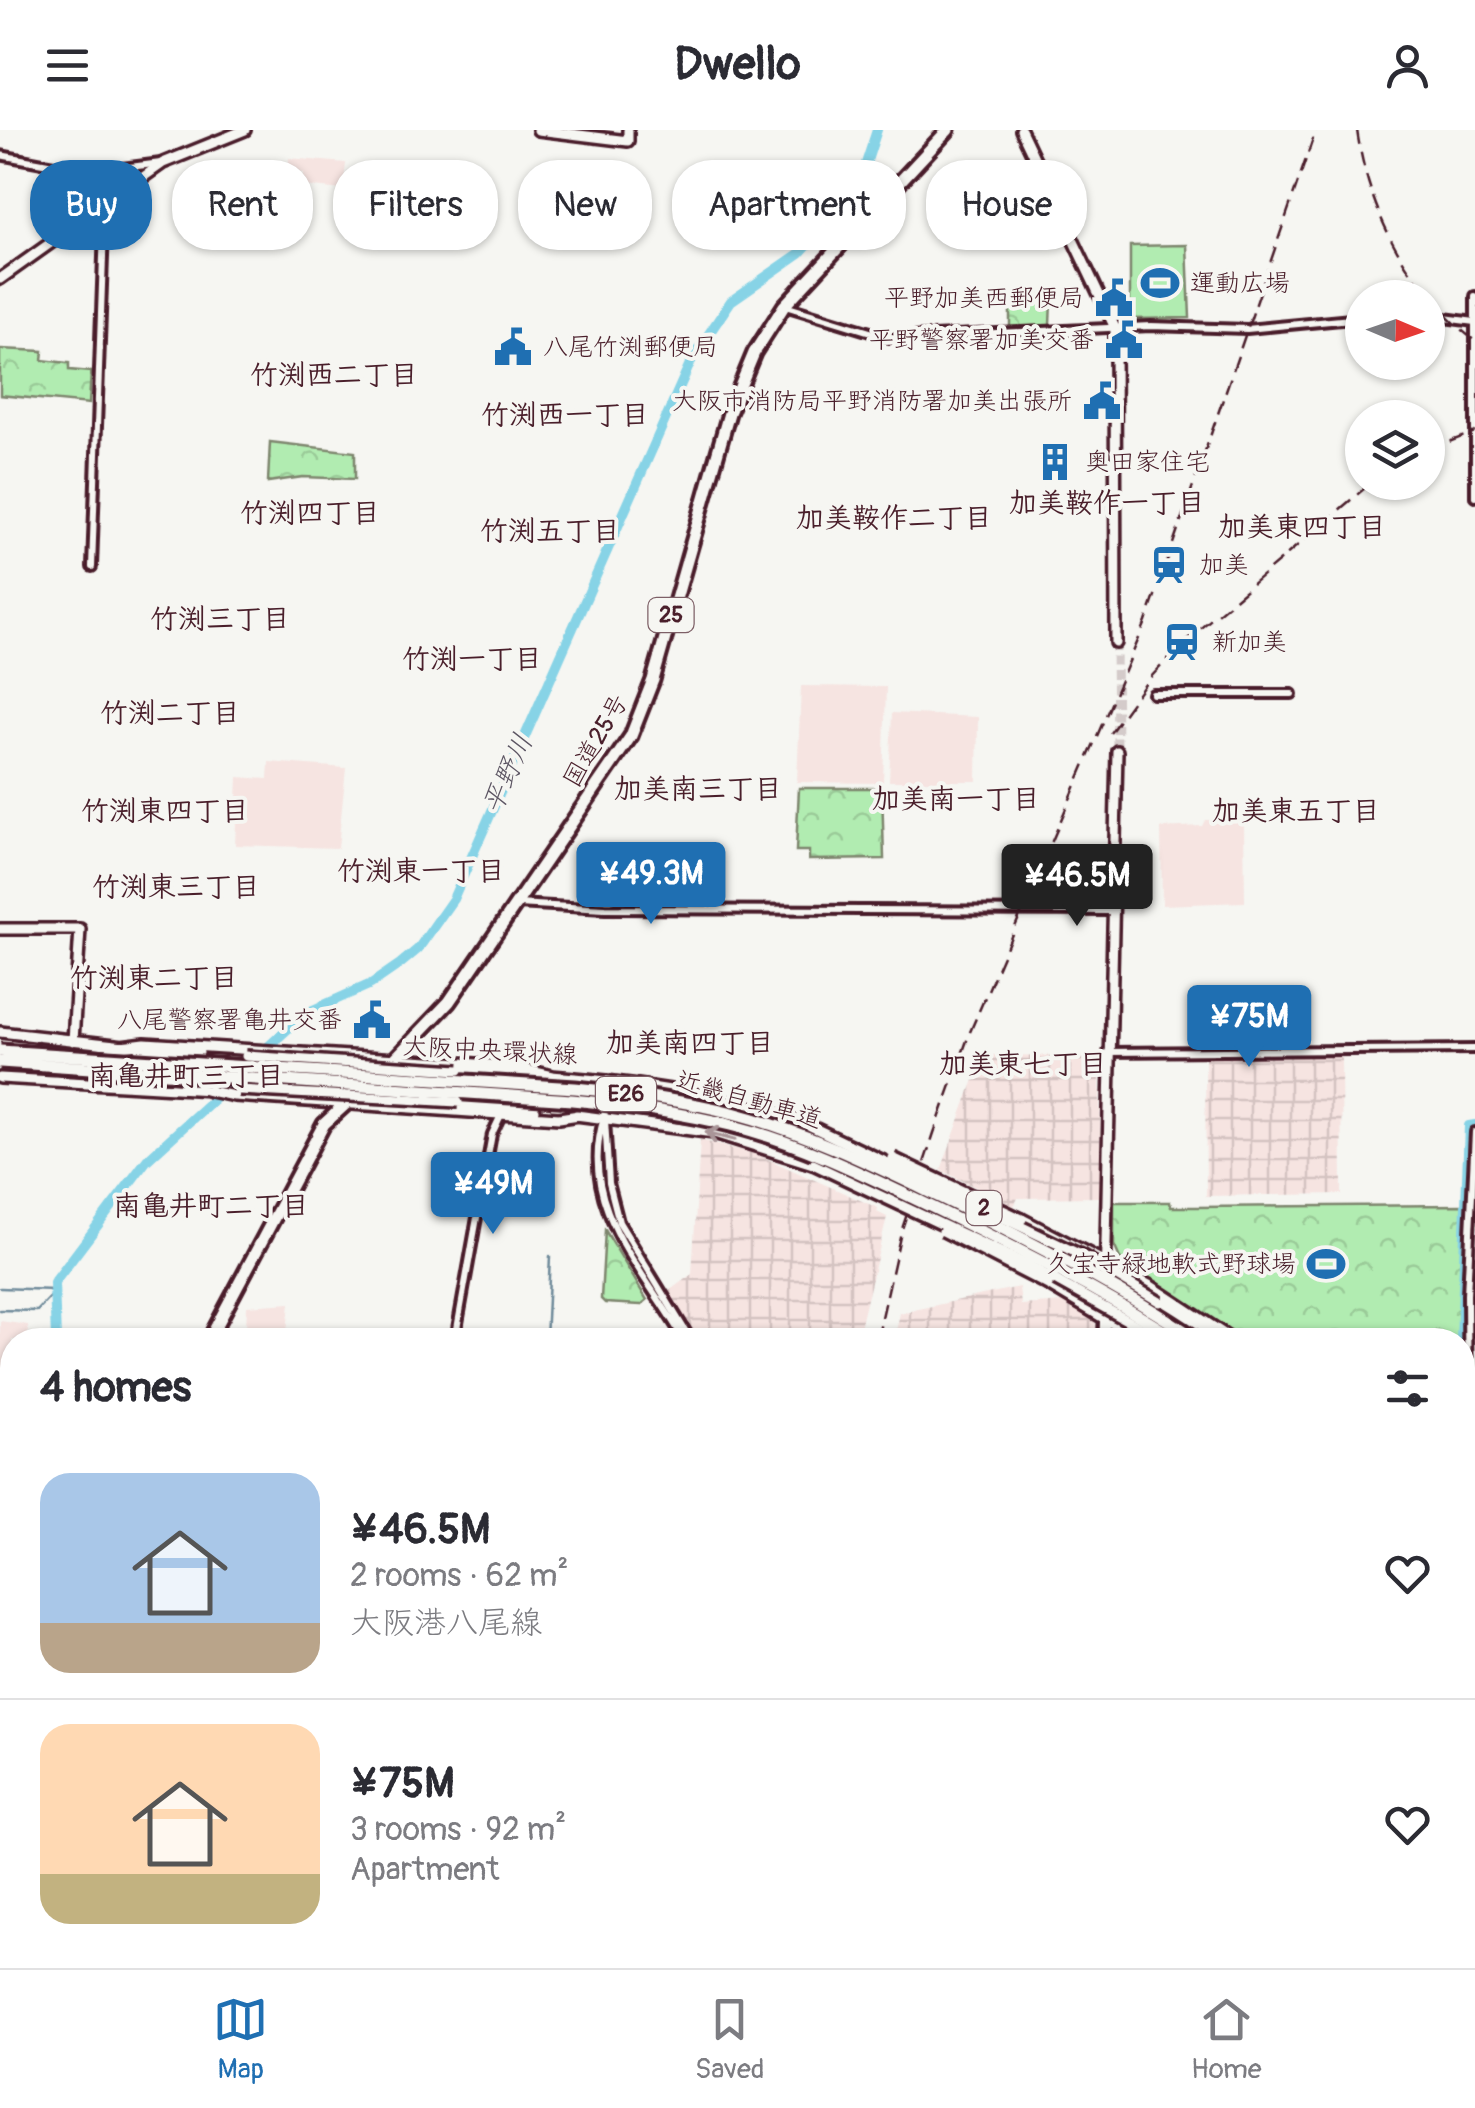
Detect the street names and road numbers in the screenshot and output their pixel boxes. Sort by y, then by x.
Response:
road number: 25 [648,598,694,632]
street label: 国道25号 [557,689,635,793]
street label: 大阪中央環状線 [402,1031,578,1071]
street label: 近畿自動車道 [673,1064,825,1136]
road number: E26 [596,1077,656,1111]
road number: 2 [966,1191,1002,1225]

